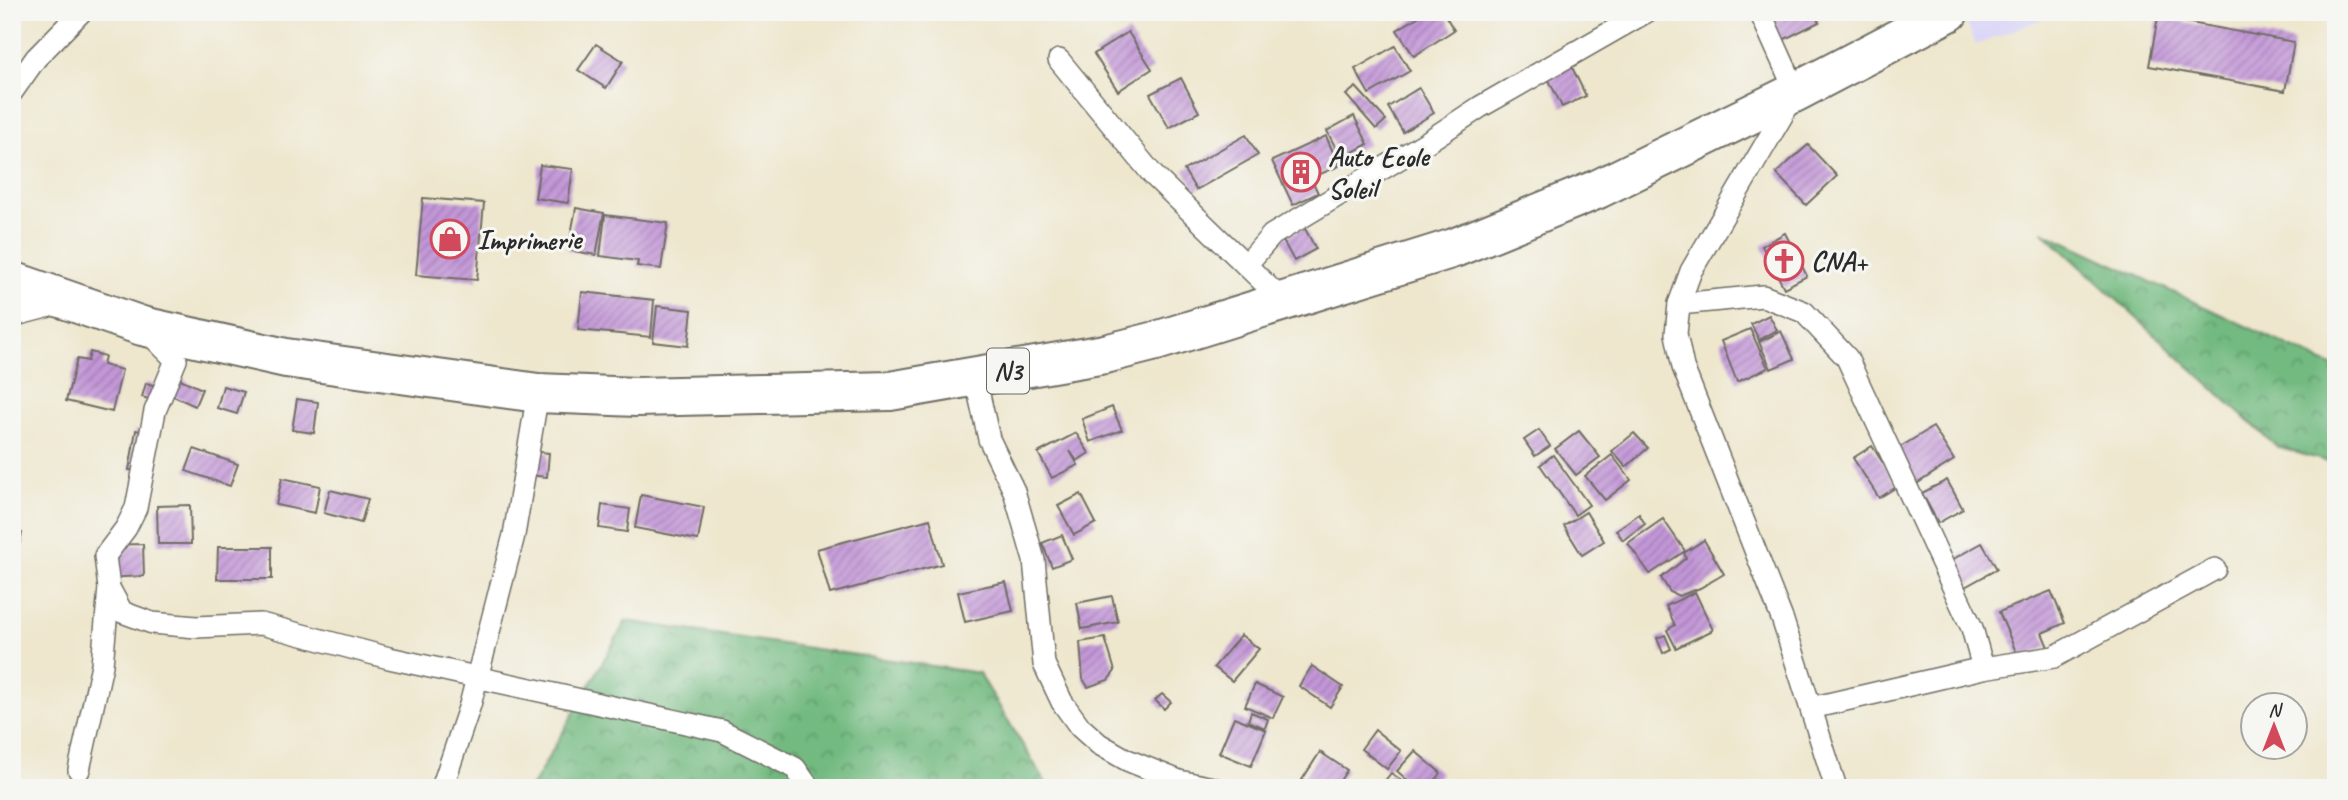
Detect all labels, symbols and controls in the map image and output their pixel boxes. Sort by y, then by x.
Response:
place label: Auto Ecole Soleil [1328,139,1431,206]
building icon: Auto Ecole Soleil [1280,151,1322,193]
shop icon: Imprimerie [429,218,471,260]
place label: Imprimerie [477,222,583,257]
church icon: CNA+ [1763,240,1805,282]
place label: CNA+ [1811,244,1869,279]
road number: N3 [987,348,1029,394]
north arrow [2240,692,2310,762]
text: N [2268,698,2283,722]

